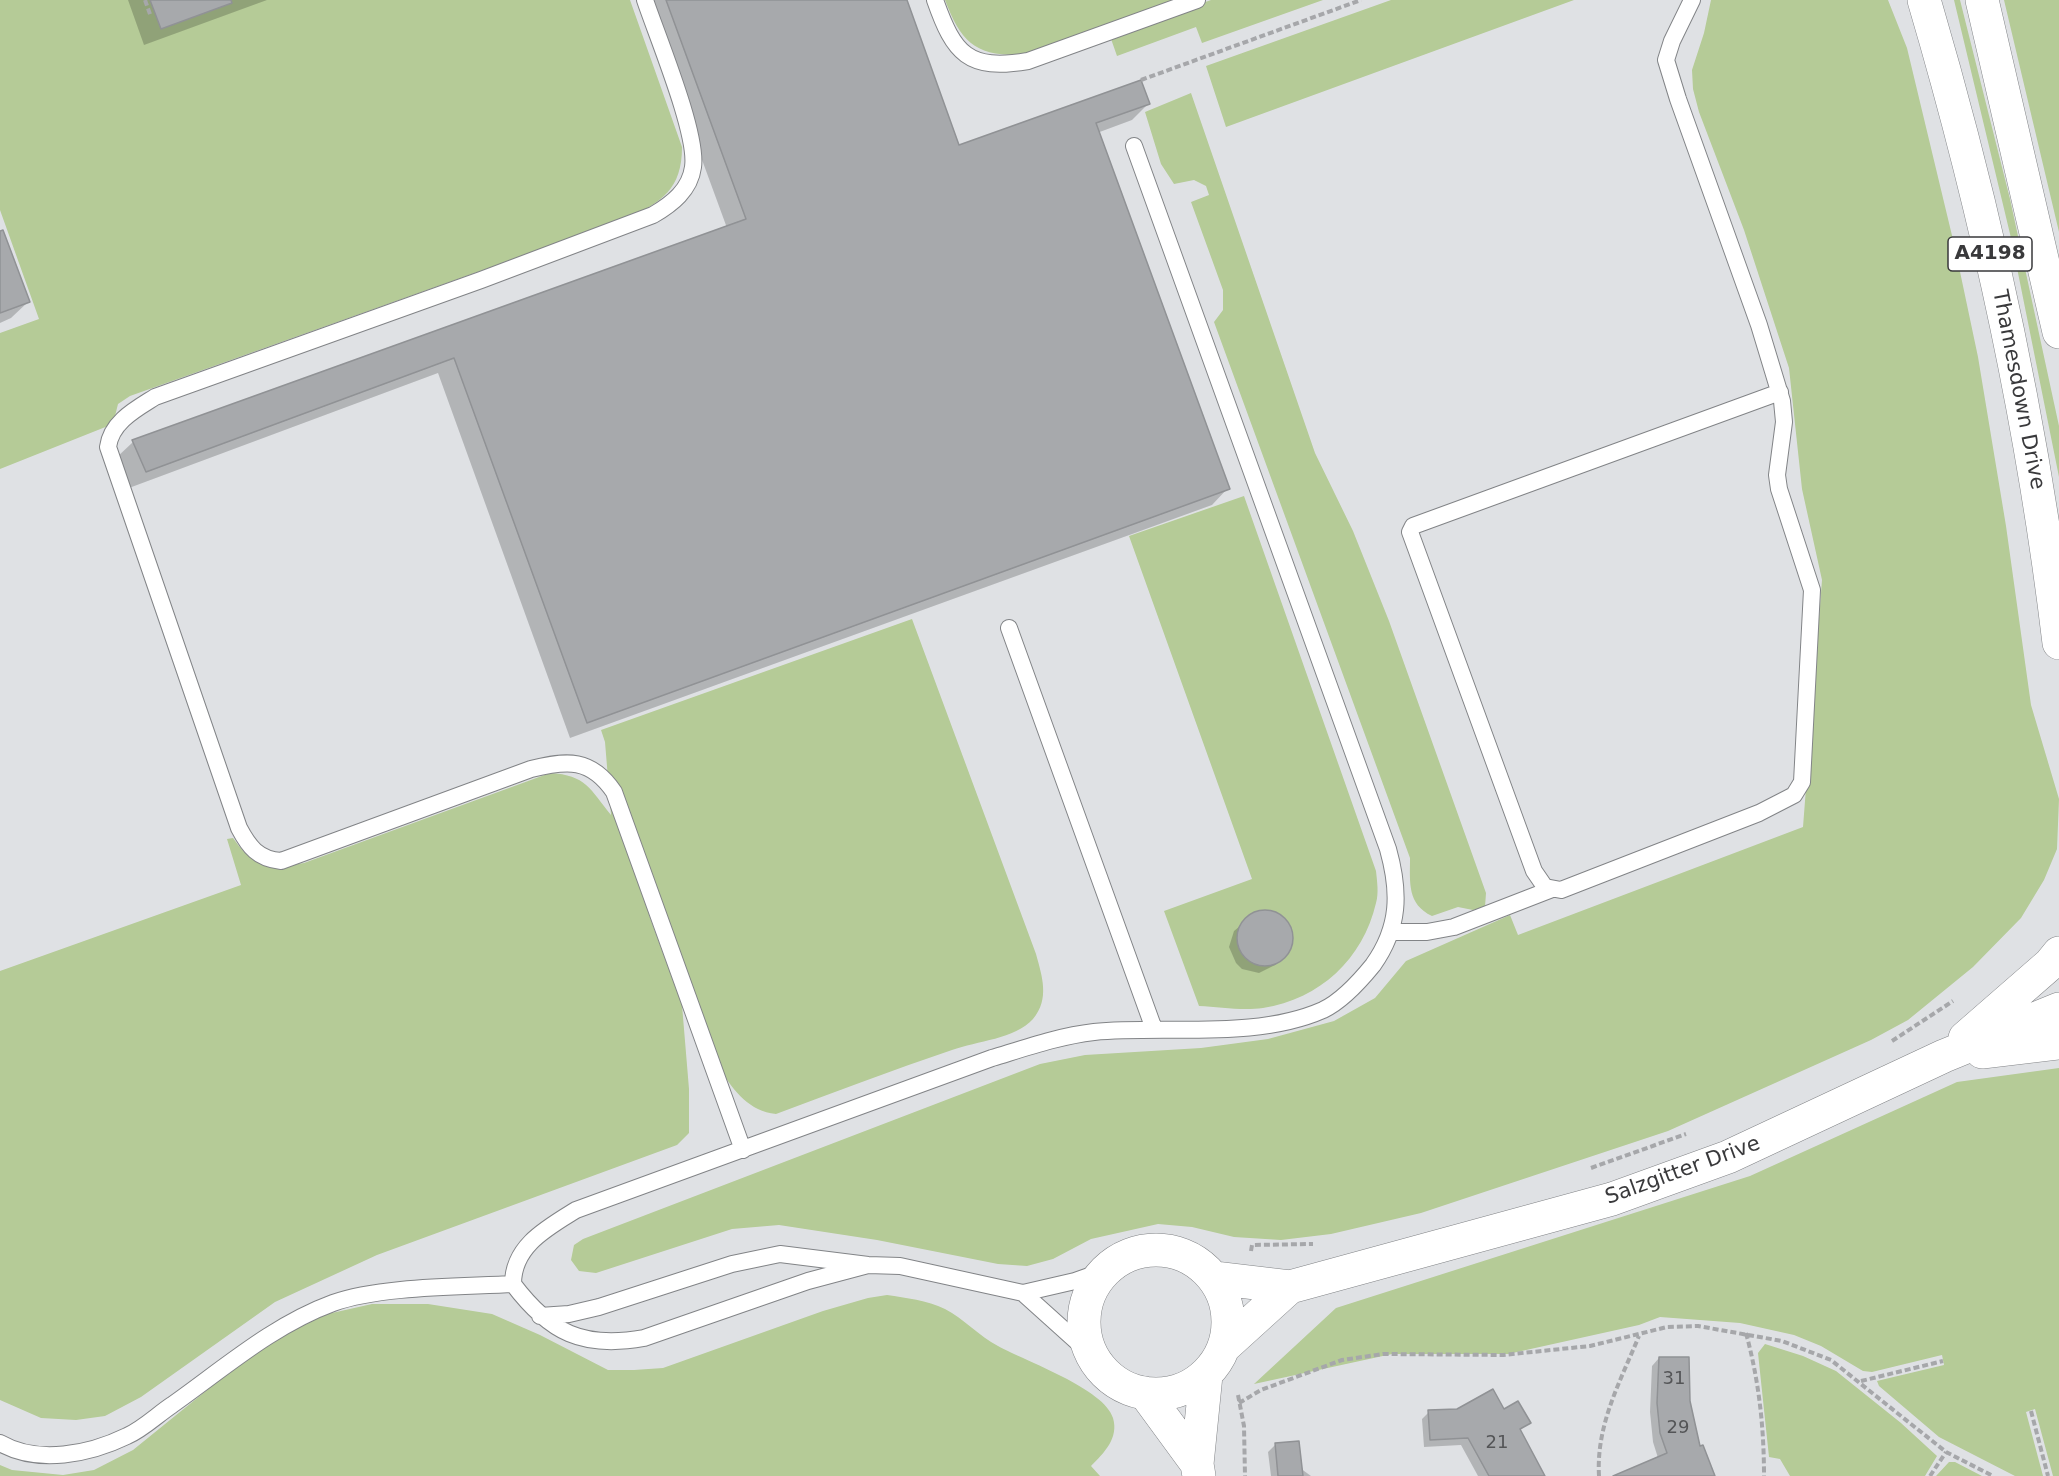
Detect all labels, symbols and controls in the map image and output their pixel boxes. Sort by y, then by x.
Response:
road number: A4198 [1948,237,2032,271]
street label: Thamesdown Drive [1986,288,2050,492]
street label: Salzgitter Drive [1602,1131,1764,1211]
house number: 31 [1663,1368,1685,1390]
house number: 29 [1667,1417,1689,1439]
house number: 21 [1486,1432,1508,1454]

